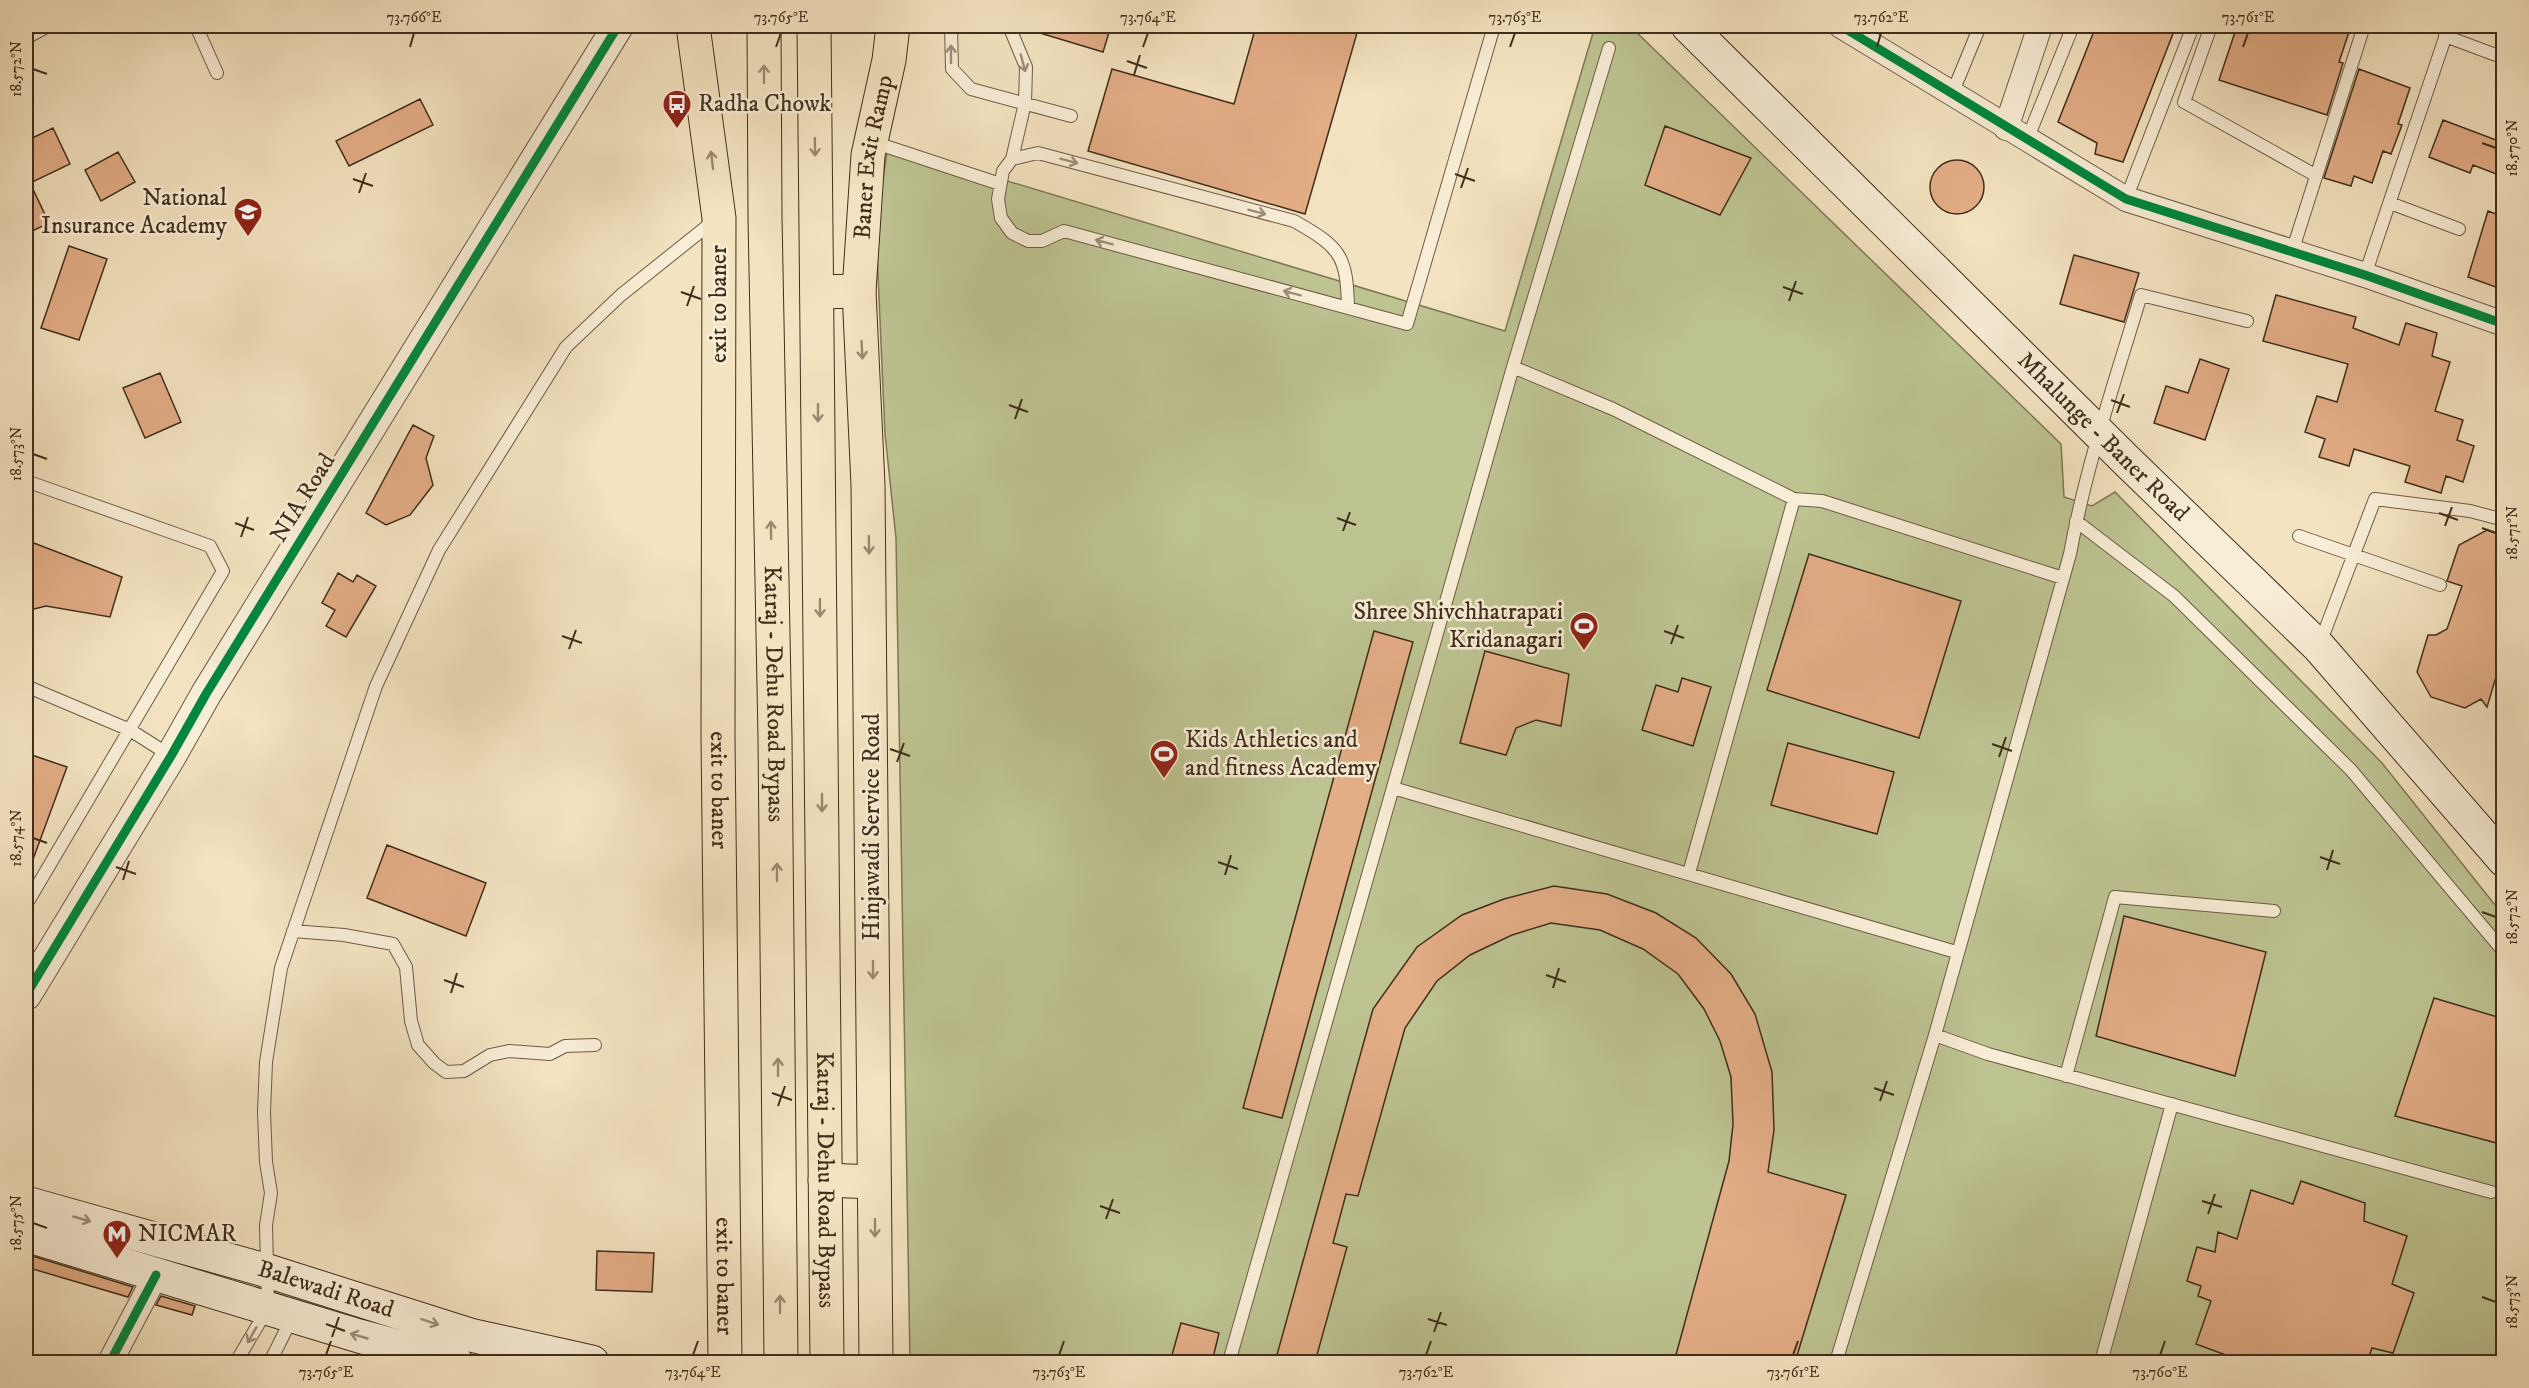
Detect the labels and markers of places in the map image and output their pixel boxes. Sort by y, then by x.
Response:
bus stop icon: Radha Chowk [661,88,693,130]
place label: Radha Chowk [698,89,831,119]
place label: National Insurance Academy [41,183,228,241]
school or university icon: National Insurance Academy [232,196,264,238]
place label: Shree Shivchhatrapati Kridanagari [1353,597,1563,655]
sports icon: Shree Shivchhatrapati Kridanagari [1568,610,1600,652]
place label: Kids Athletics and and fitness Academy [1185,725,1377,783]
sports icon: Kids Athletics and and fitness Academy [1148,738,1180,780]
metro station icon: NICMAR [101,1218,133,1260]
place label: NICMAR [138,1219,237,1249]

